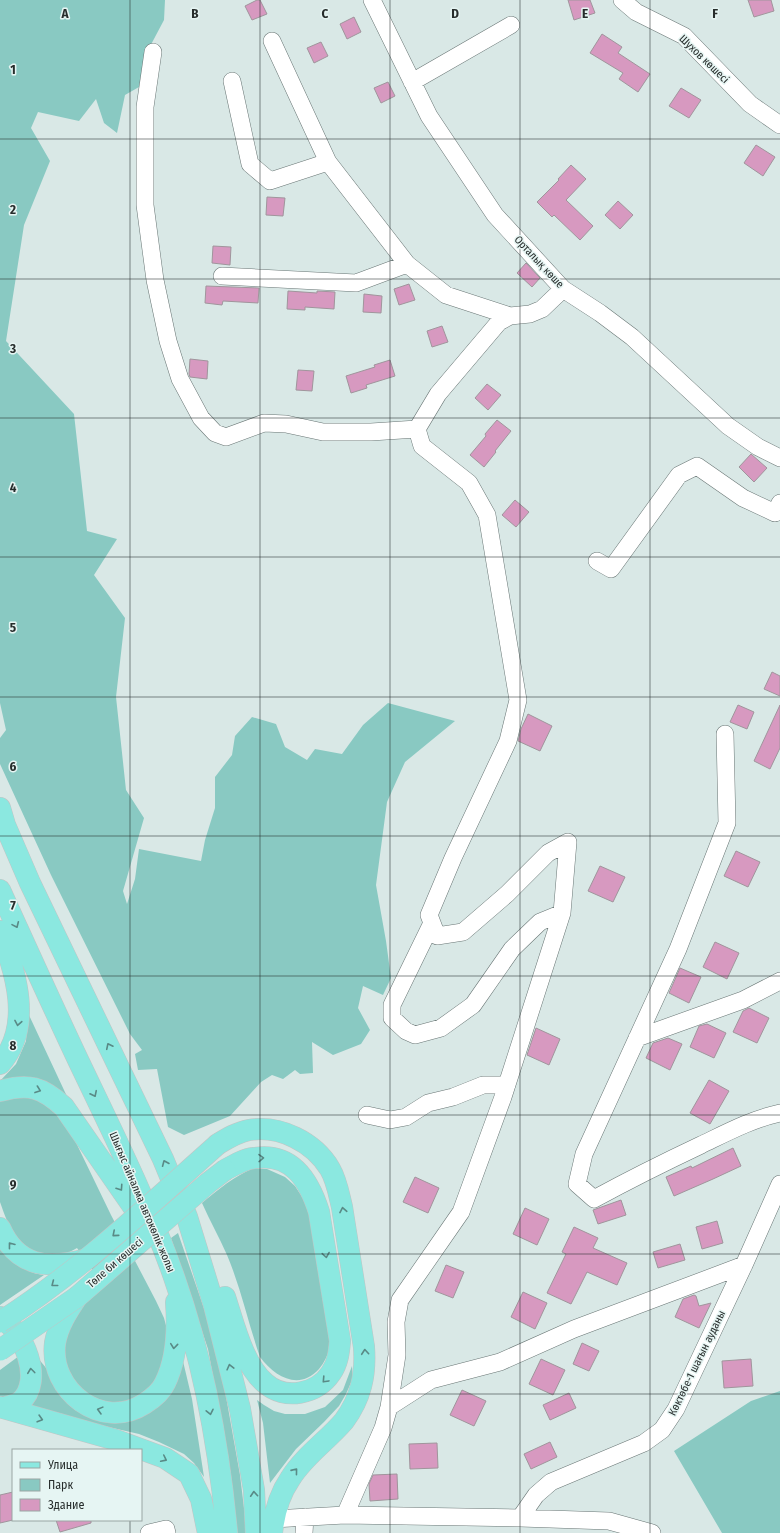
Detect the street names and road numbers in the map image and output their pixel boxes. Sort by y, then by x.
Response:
street label: Шухов көшесі [676,32,732,86]
street label: Орталық көше [511,233,567,291]
street label: Шығыс айналма автокөлік жолы [106,1130,178,1274]
street label: Төле би көшесі [84,1235,146,1291]
street label: Көктөбе-1 шағын ауданы [666,1308,728,1418]

